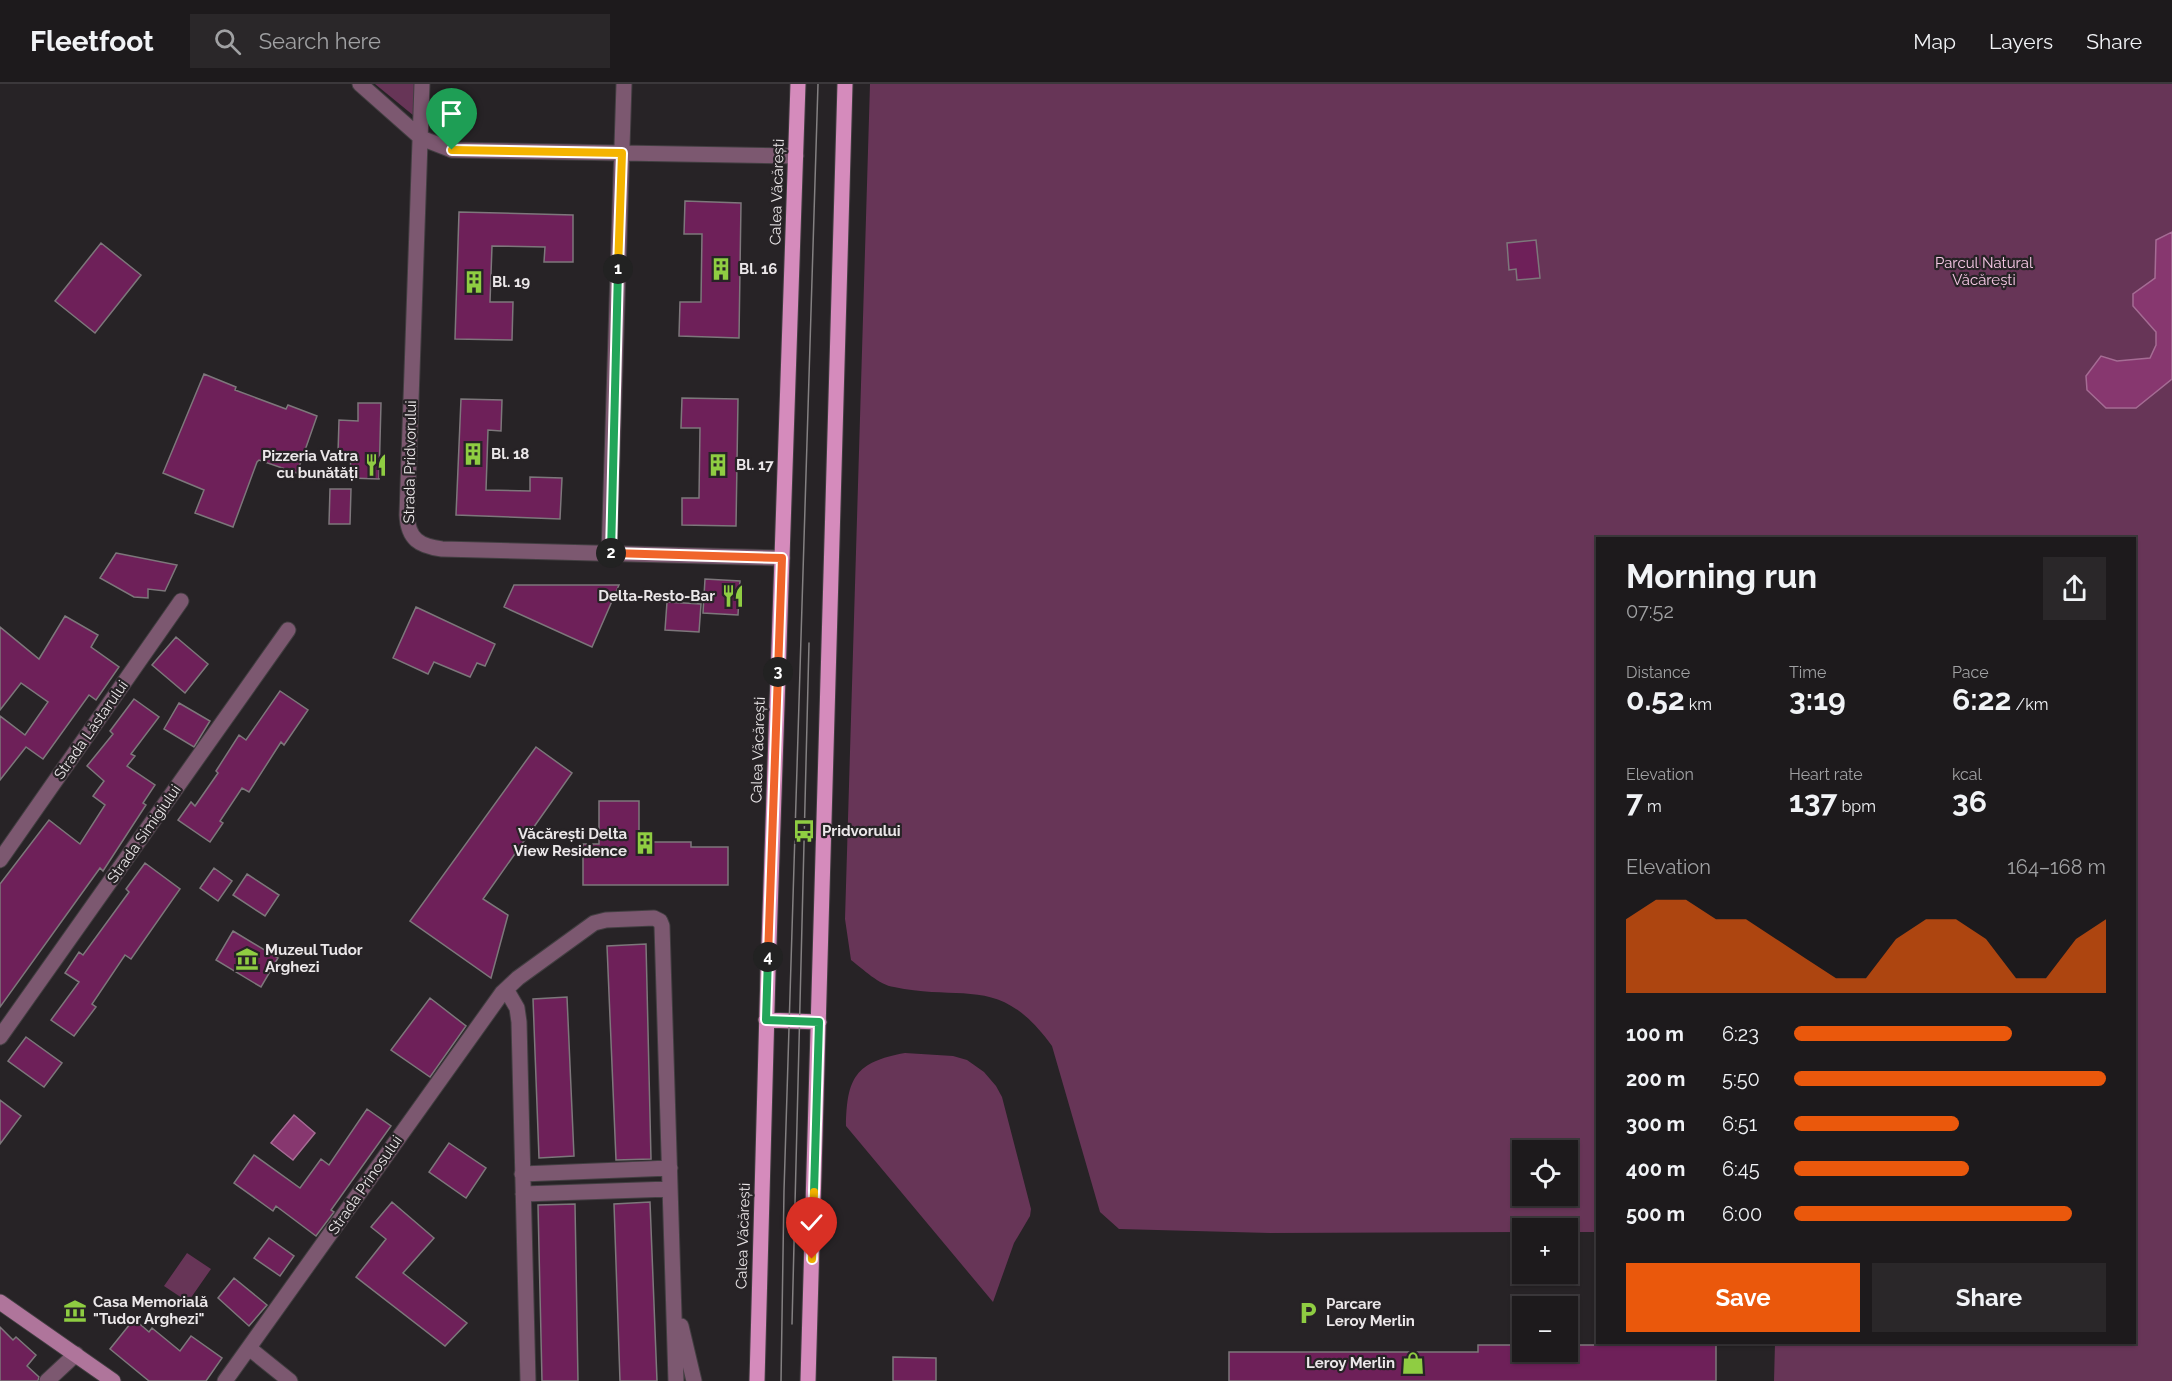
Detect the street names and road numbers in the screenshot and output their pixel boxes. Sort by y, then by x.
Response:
street label: Calea Văcărești [766,139,788,245]
street label: Strada Pridvorului [400,400,420,524]
street label: Strada Lăstarului [50,677,132,783]
street label: Calea Văcărești [747,697,769,803]
street label: Strada Simigiului [103,781,185,887]
street label: Strada Prinosului [324,1132,406,1238]
street label: Calea Văcărești [732,1183,754,1289]

